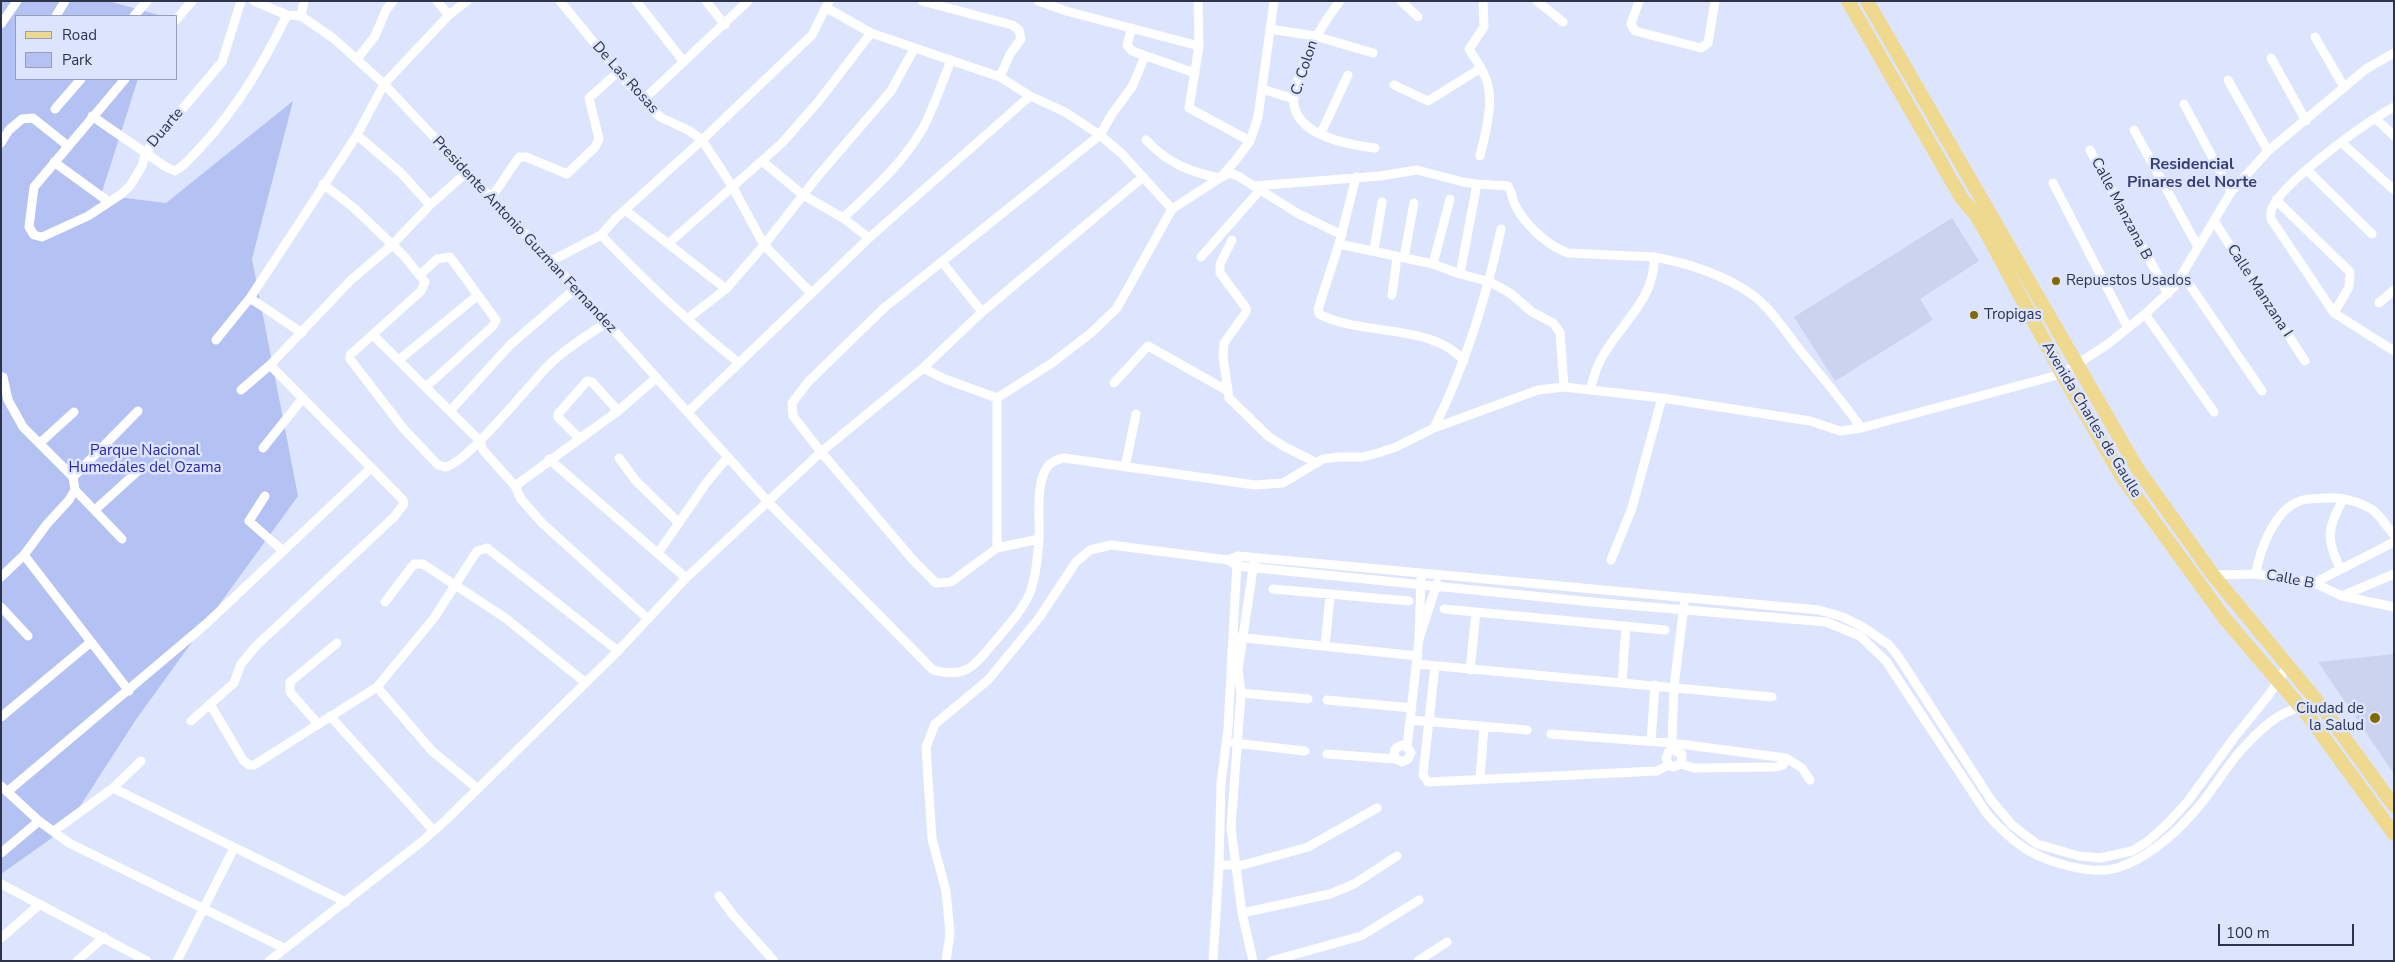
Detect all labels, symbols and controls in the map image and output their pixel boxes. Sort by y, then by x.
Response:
legend [15,15,178,80]
text: Road [62,25,97,45]
street label: De Las Rosas [588,38,662,118]
street label: C. Colon [1288,38,1322,98]
text: Park [62,50,92,70]
street label: Duarte [144,104,188,152]
street label: Presidente Antonio Guzman Fernandez [428,133,620,337]
street label: Calle Manzana B [2087,155,2155,263]
district label: Residencial Pinares del Norte [2127,155,2257,193]
street label: Calle Manzana I [2222,241,2296,341]
place label: Repuestos Usados [2066,272,2191,290]
marker: Repuestos Usados [2050,275,2062,287]
place label: Tropigas [1984,306,2042,324]
marker: Tropigas [1968,309,1980,321]
street label: Avenida Charles de Gaulle [2037,339,2145,501]
park label: Parque Nacional Humedales del Ozama [69,442,221,477]
street label: Calle B [2264,567,2316,593]
place label: Ciudad de la Salud [2296,700,2364,735]
marker: Ciudad de la Salud [2368,711,2382,725]
scale bar [2220,914,2356,946]
text: 100 m [2226,923,2270,943]

